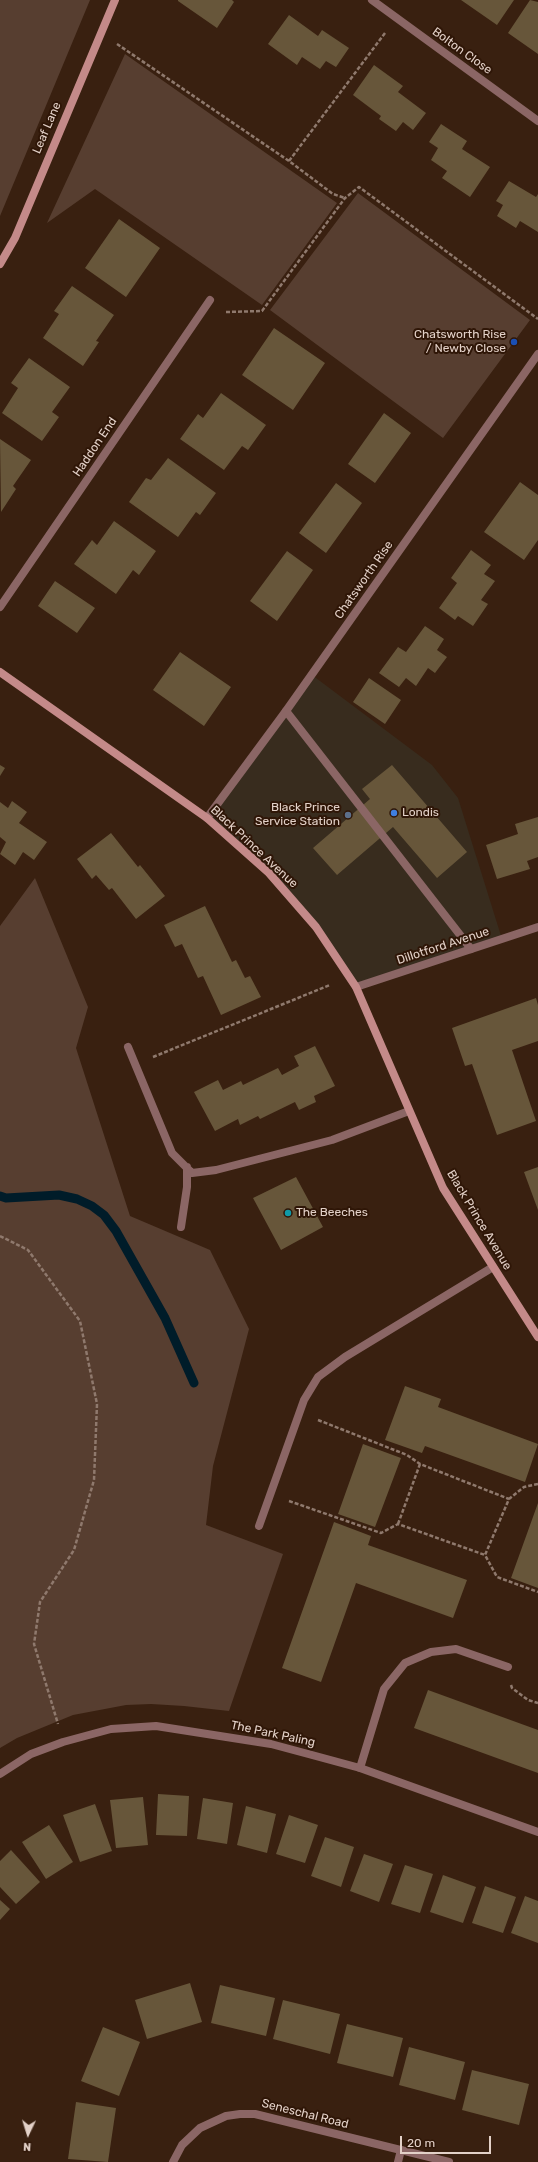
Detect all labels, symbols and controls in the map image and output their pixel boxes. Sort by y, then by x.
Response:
street label: Bolton Close [429,25,495,77]
street label: Leaf Lane [30,100,64,156]
place label: Chatsworth Rise / Newby Close [414,328,506,356]
marker: Chatsworth Rise / Newby Close [509,337,519,347]
street label: Haddon End [70,415,120,479]
street label: Chatsworth Rise [332,538,396,622]
place label: Black Prince Service Station [255,801,340,829]
street label: Black Prince Avenue [207,803,301,891]
place label: Londis [402,806,439,820]
marker: Londis [389,808,399,818]
marker: Black Prince Service Station [343,810,353,820]
street label: Dillotford Avenue [395,924,491,968]
street label: Black Prince Avenue [443,1167,515,1273]
place label: The Beeches [296,1206,368,1220]
marker: The Beeches [283,1208,293,1218]
street label: The Park Paling [229,1718,317,1750]
street label: Seneschal Road [260,2096,350,2132]
north arrow [8,2114,48,2154]
scale bar [402,2128,493,2154]
text: 20 m [407,2136,435,2150]
text: N [23,2140,32,2153]

